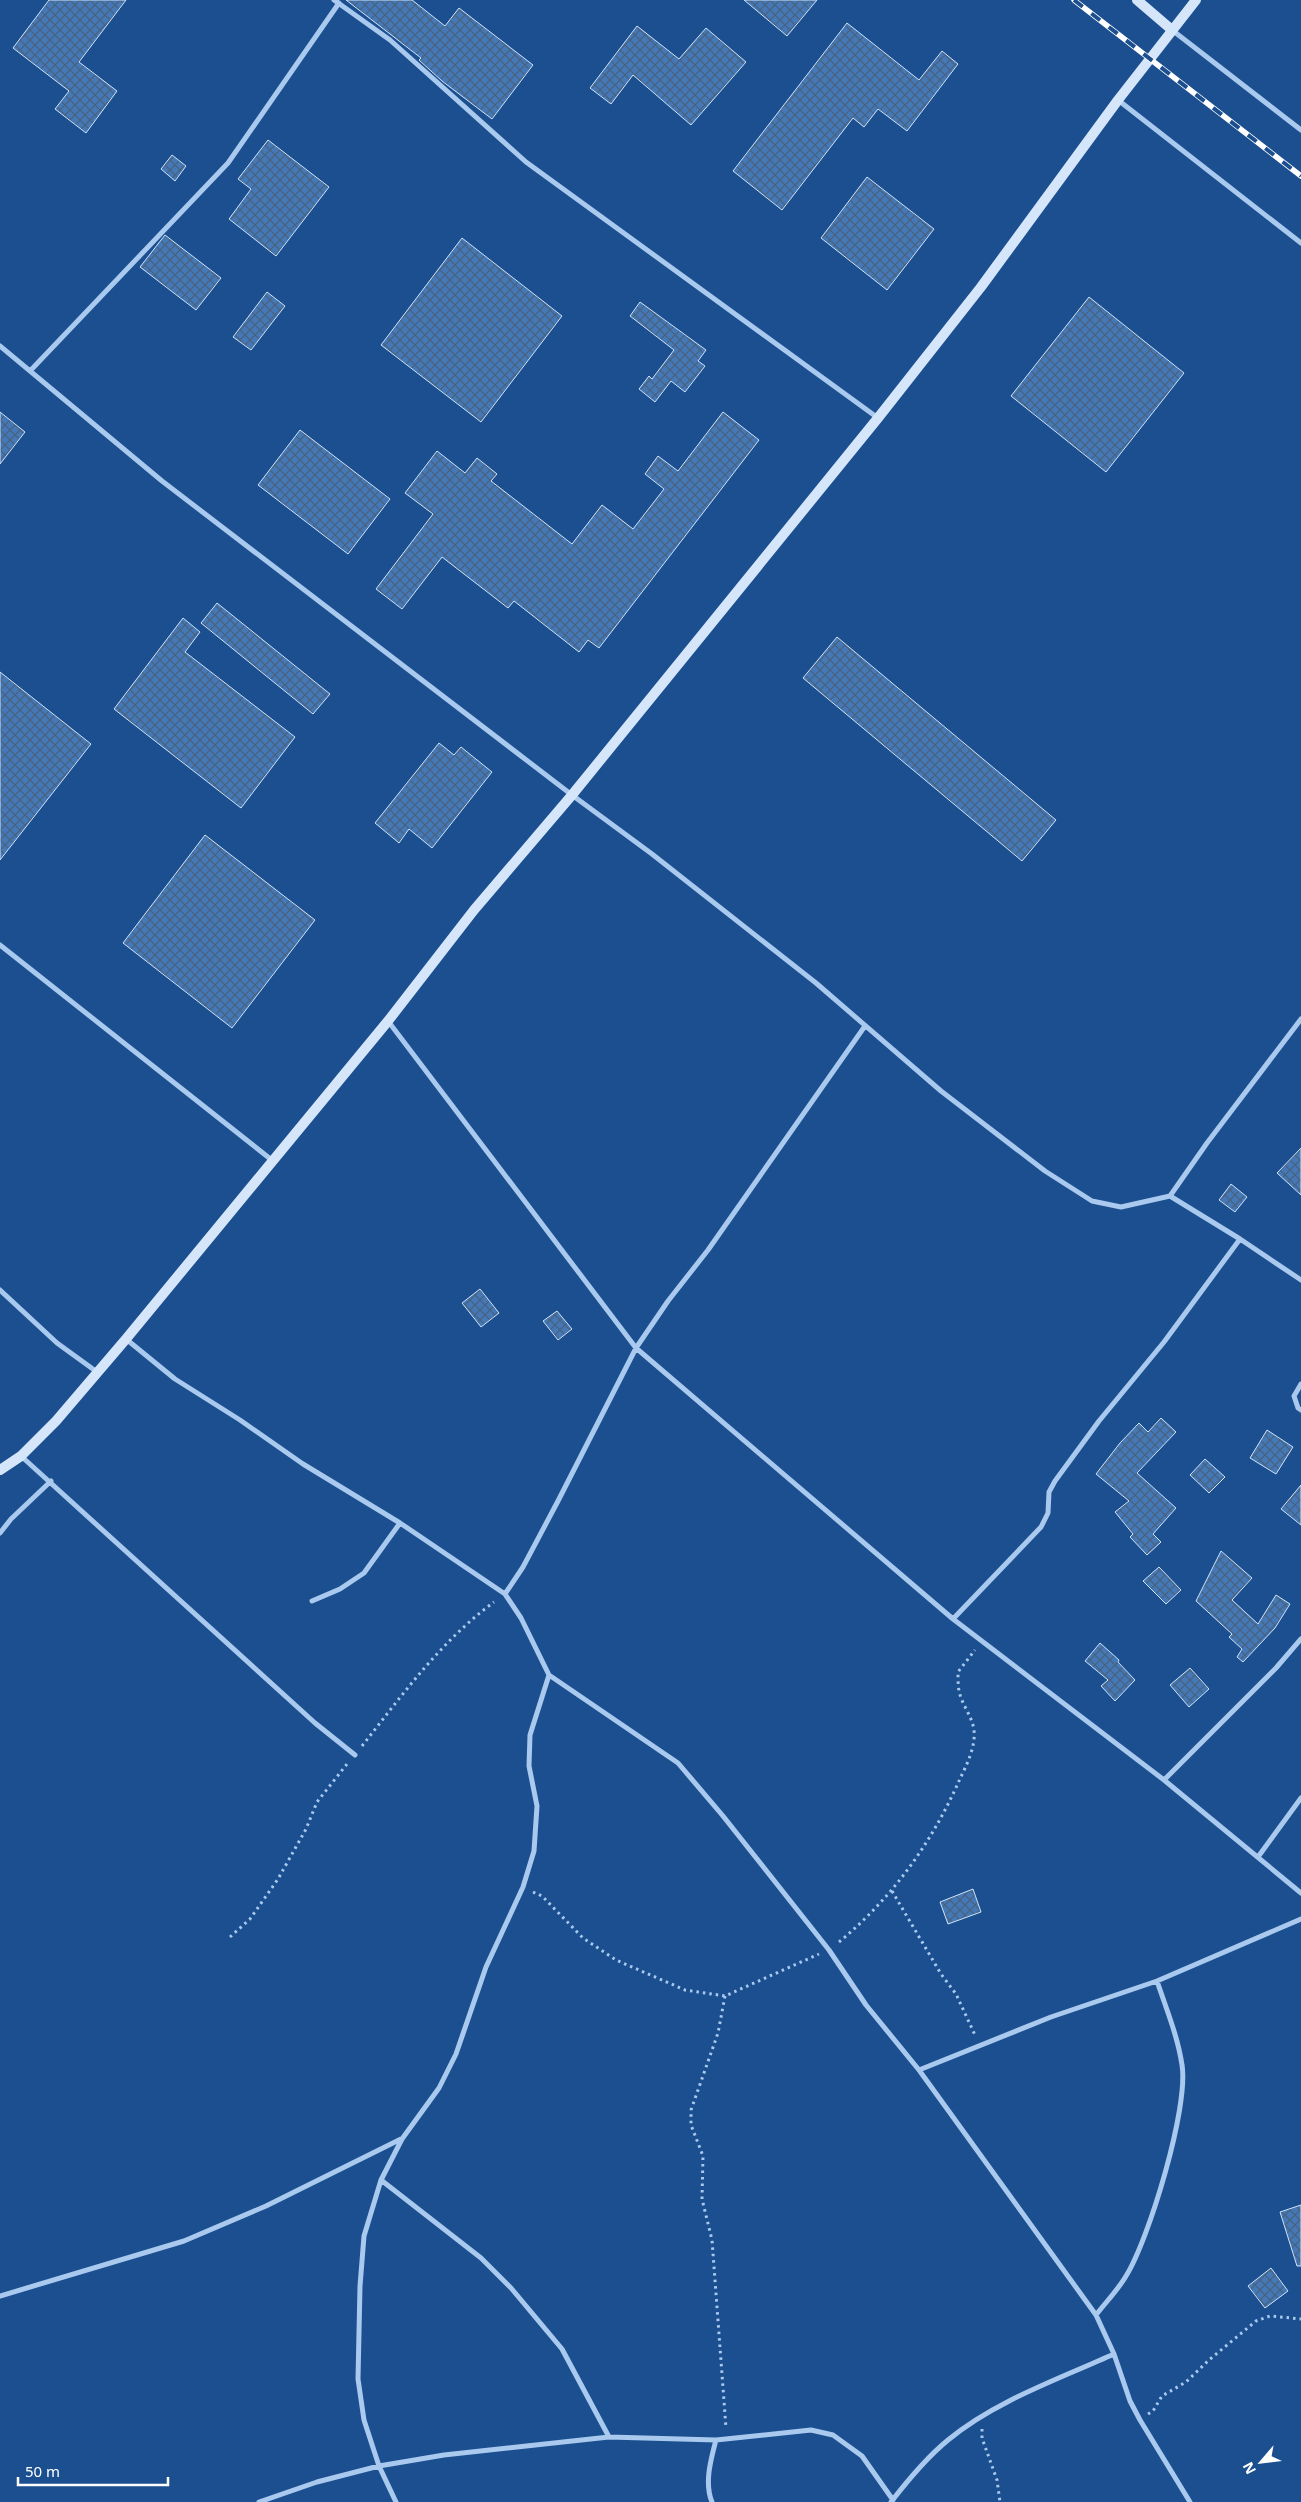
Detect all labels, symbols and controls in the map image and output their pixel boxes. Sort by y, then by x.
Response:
north arrow [1236,2437,1286,2487]
scale bar [18,2454,168,2486]
text: N [1238,2459,1260,2478]
text: 50 m [25,2461,60,2481]

